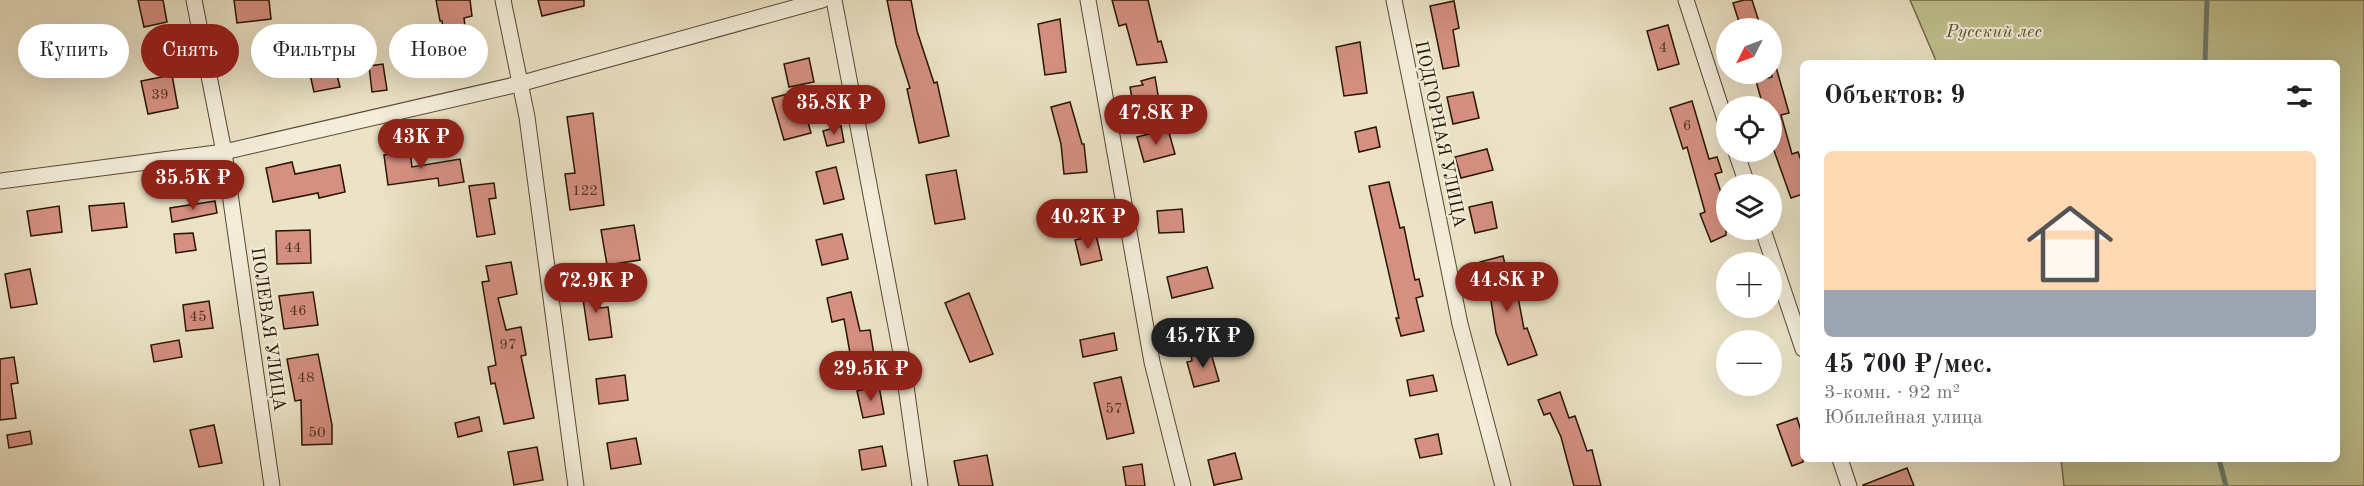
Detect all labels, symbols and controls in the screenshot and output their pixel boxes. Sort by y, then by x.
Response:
north arrow [1716,18,1782,84]
map controls [1716,18,1782,396]
park label: Русский лес [1945,23,2042,41]
chip: Купить [18,24,129,78]
chip: Снять [141,24,239,78]
chip: Фильтры [251,24,377,78]
chip: Новое [389,24,488,78]
street label: ПОДГОРНАЯ УЛИЦА [1411,39,1469,230]
house number: 4 [1659,41,1667,56]
icon: filters [2283,80,2316,113]
text: Объектов: 9 [1824,83,1965,109]
pin: 35.8K ₽ [779,85,889,136]
house number: 39 [151,88,169,103]
text: 35.8K ₽ [796,94,872,114]
pin: 47.8K ₽ [1101,95,1211,146]
button: locate [1716,96,1782,162]
text: 47.8K ₽ [1118,104,1194,124]
pin: 43K ₽ [379,119,463,170]
house number: 6 [1683,119,1691,134]
text: 43K ₽ [392,128,450,148]
pin: 35.5K ₽ [138,160,248,211]
text: 35.5K ₽ [155,169,231,189]
button: layers [1716,174,1782,240]
house number: 122 [572,184,598,199]
icon: home [2016,190,2124,298]
pin: 40.2K ₽ [1033,199,1143,250]
text: 40.2K ₽ [1050,208,1126,228]
house number: 44 [284,241,302,256]
street label: ПОЛЕВАЯ УЛИЦА [248,246,288,412]
button: + [1716,252,1782,318]
pin: 44.8K ₽ [1452,262,1562,313]
pin: 72.9K ₽ [541,263,651,314]
text: 44.8K ₽ [1469,271,1545,291]
text: 72.9K ₽ [558,272,634,292]
house number: 46 [289,304,307,319]
house number: 45 [189,310,207,325]
pin: 45.7K ₽ [1148,318,1258,369]
text: 45.7K ₽ [1165,327,1241,347]
button: − [1716,330,1782,396]
house number: 97 [499,338,517,353]
pin: 29.5K ₽ [816,351,926,402]
text: 45 700 ₽/мес. [1824,352,1992,378]
text: 29.5K ₽ [833,360,909,380]
house number: 48 [297,371,315,386]
text: 3-комн. · 92 m² [1824,383,1960,403]
house number: 57 [1105,402,1123,417]
text: Юбилейная улица [1824,408,1983,428]
house number: 50 [308,426,326,441]

